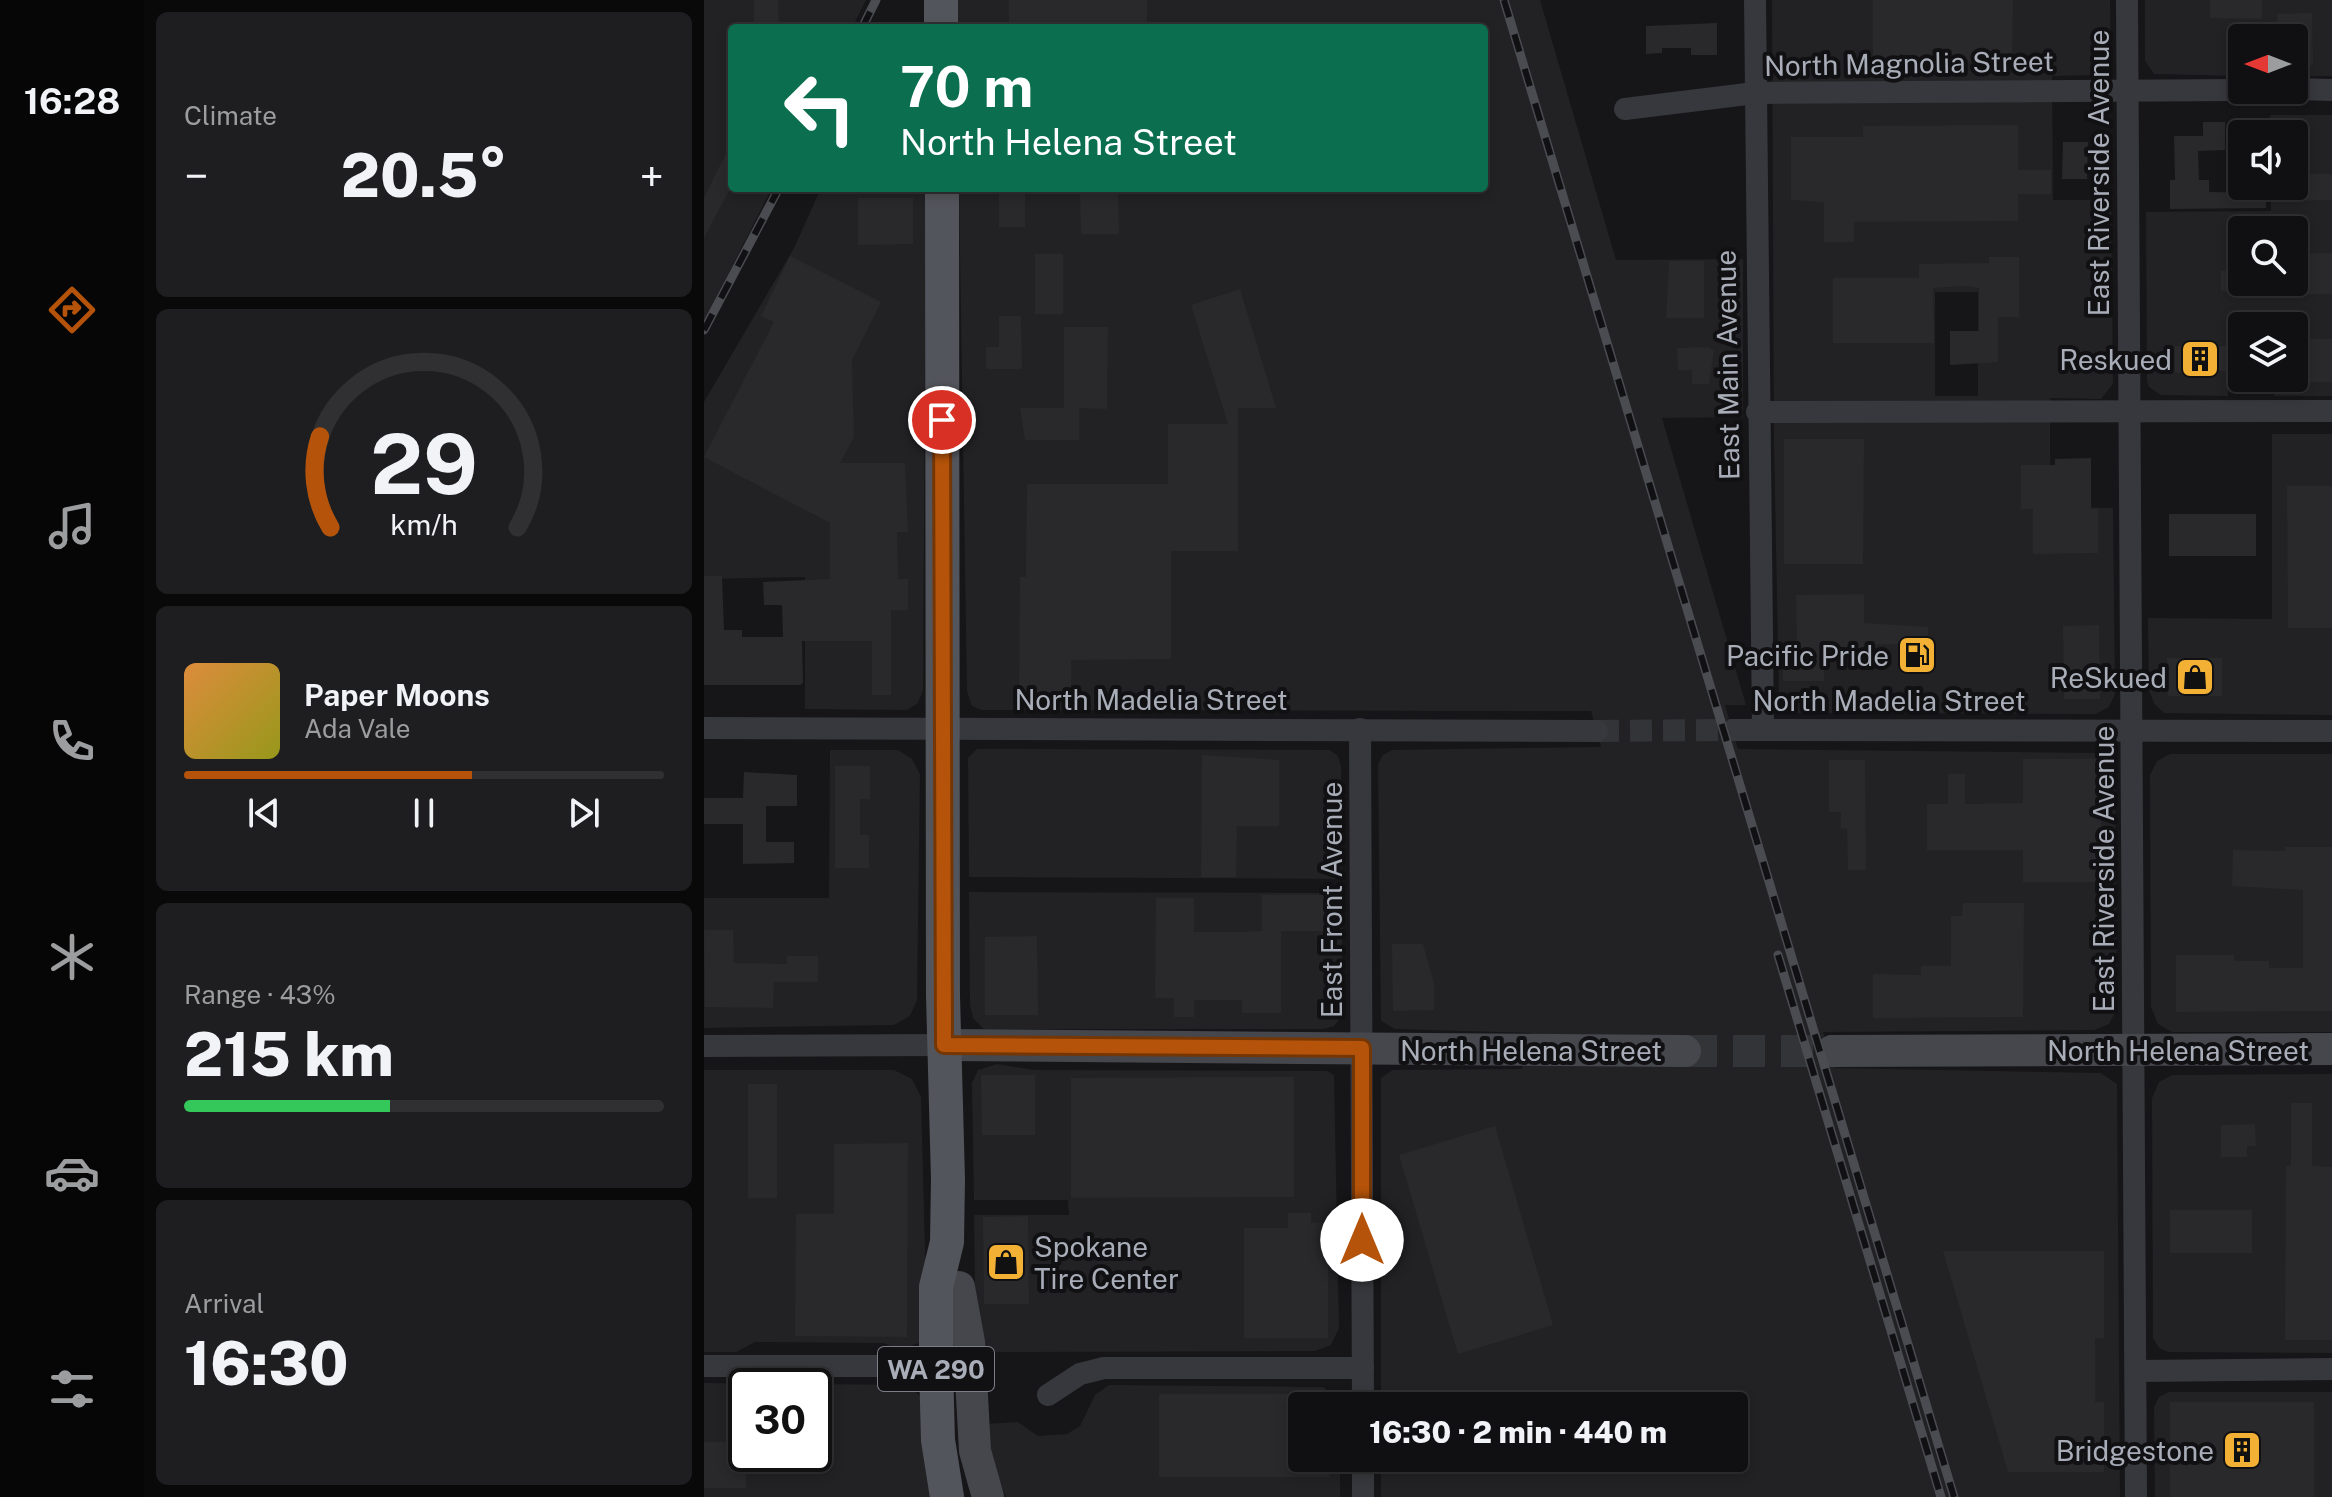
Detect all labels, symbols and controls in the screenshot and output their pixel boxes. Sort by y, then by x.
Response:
north arrow [2228,24,2308,104]
map controls [2228,24,2308,392]
street label: East Riverside Avenue [2082,30,2115,316]
street label: North Magnolia Street [1764,44,2054,82]
text: 70 m [900,54,1033,120]
icon: left [768,56,872,160]
text: 16:28 [24,80,120,122]
text: Climate [184,100,277,131]
button: sound [2228,120,2308,200]
text: North Helena Street [900,121,1237,163]
text: 20.5° [341,140,507,211]
text: − [184,150,208,202]
text: + [640,150,664,202]
button: search [2228,216,2308,296]
street label: East Main Avenue [1708,249,1746,481]
icon: directions [44,282,100,338]
button: layers [2228,312,2308,392]
building icon: Reskued [2179,338,2221,380]
place label: Reskued [2059,343,2172,376]
pin [908,386,976,454]
icon: arrive [920,398,964,442]
text: 29 [370,414,478,512]
icon: music [44,498,100,554]
text: km/h [390,508,458,541]
fuel station icon: Pacific Pride [1896,634,1938,676]
place label: Pacific Pride [1726,639,1889,672]
shop icon: ReSkued [2174,656,2216,698]
place label: ReSkued [2050,661,2167,694]
text: Paper Moons [304,677,490,713]
street label: North Madelia Street [1014,683,1288,716]
street label: North Madelia Street [1752,684,2026,717]
icon: phone [44,713,100,769]
text: Ada Vale [304,713,410,744]
street label: East Riverside Avenue [2087,726,2120,1012]
street label: East Front Avenue [1315,782,1348,1018]
icon: previous [242,791,286,835]
icon: pause [402,791,446,835]
icon: next [562,791,606,835]
icon: climate [44,929,100,985]
text: Range · 43% [184,979,336,1010]
text: 215 km [184,1019,394,1090]
street label: North Helena Street [1400,1034,1662,1067]
street label: North Helena Street [2047,1034,2309,1067]
icon: car [44,1145,100,1201]
position arrow [1320,1198,1404,1282]
place label: Spokane Tire Center [1034,1230,1179,1295]
shop icon: Spokane Tire Center [985,1241,1027,1283]
text: Arrival [184,1288,264,1319]
text: 16:30 [184,1328,349,1399]
road number: WA 290 [878,1347,994,1391]
icon: filters [44,1361,100,1417]
speed limit sign: 30 [728,1368,832,1472]
text: 16:30 · 2 min · 440 m [1369,1414,1667,1450]
building icon: Bridgestone [2221,1429,2263,1471]
place label: Bridgestone [2056,1434,2214,1467]

